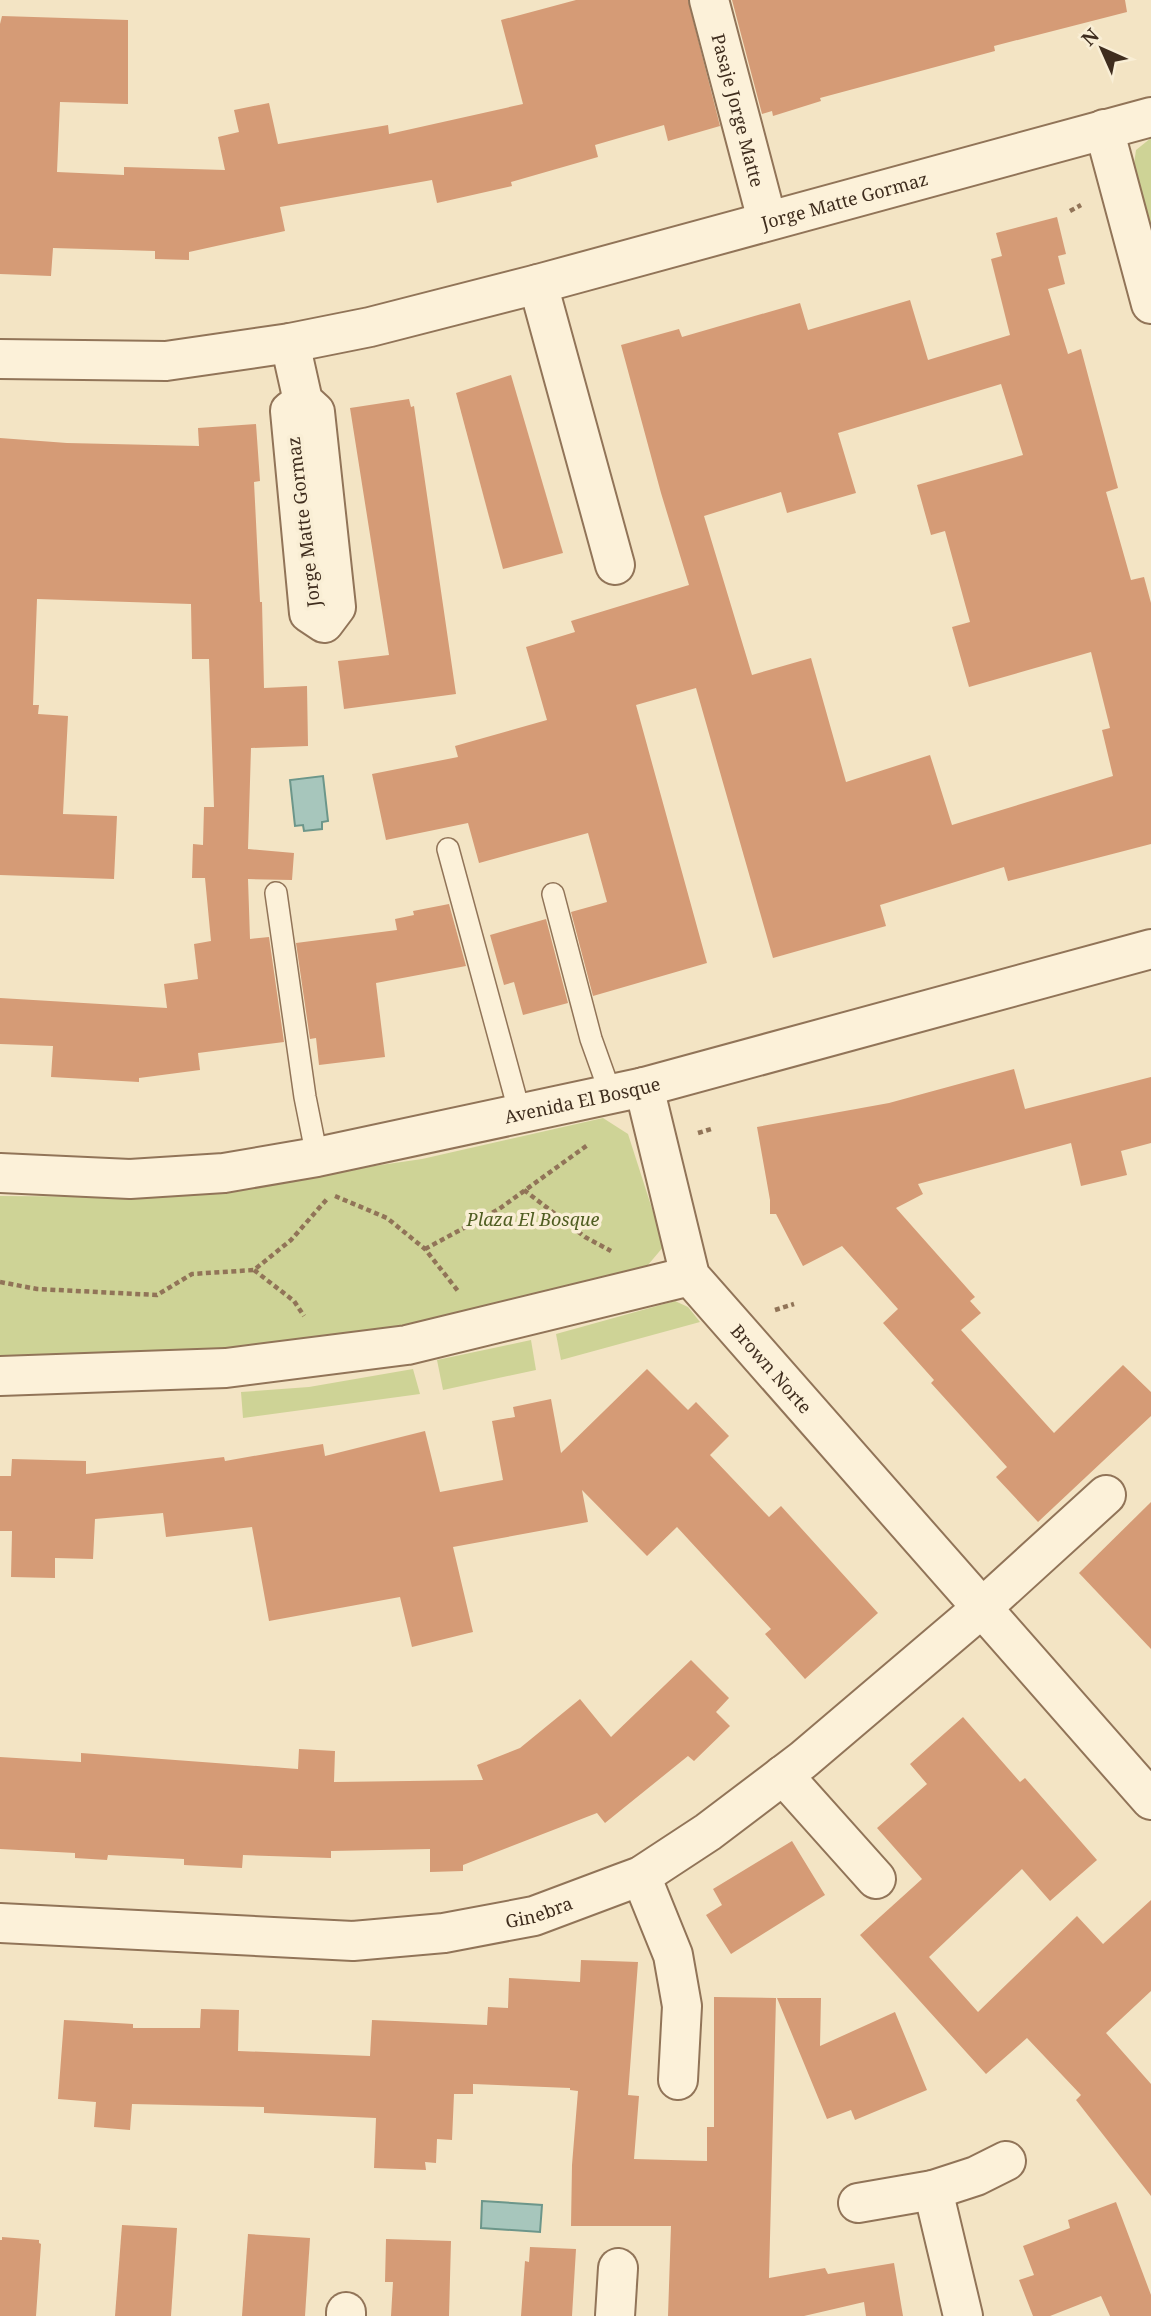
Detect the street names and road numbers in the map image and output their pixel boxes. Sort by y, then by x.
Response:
street label: Pasaje Jorge Matte [706,31,770,190]
street label: Jorge Matte Gormaz [758,166,930,235]
street label: Jorge Matte Gormaz [281,436,325,609]
street label: Avenida El Bosque [502,1071,663,1129]
street label: Brown Norte [726,1319,817,1418]
street label: Ginebra [503,1891,576,1933]

